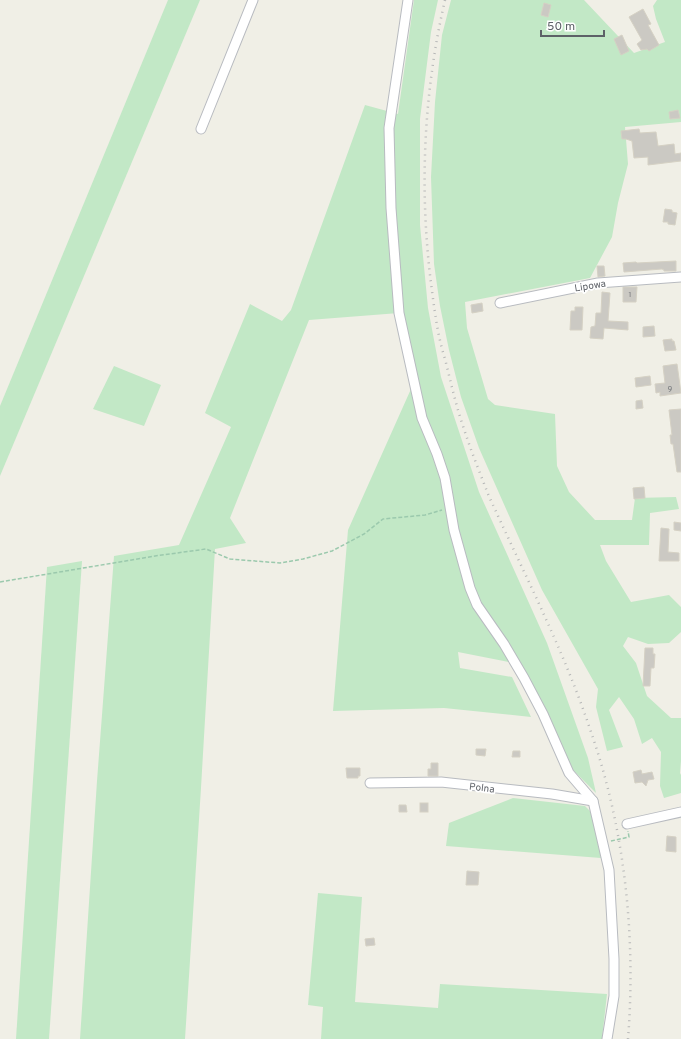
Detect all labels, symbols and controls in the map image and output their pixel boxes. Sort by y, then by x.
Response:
scale bar [541,12,604,38]
text: 50 m [547,19,575,35]
street label: Lipowa [574,278,607,295]
house number: 1 [629,290,631,300]
house number: 9 [668,384,673,394]
street label: Polna [468,780,495,796]

